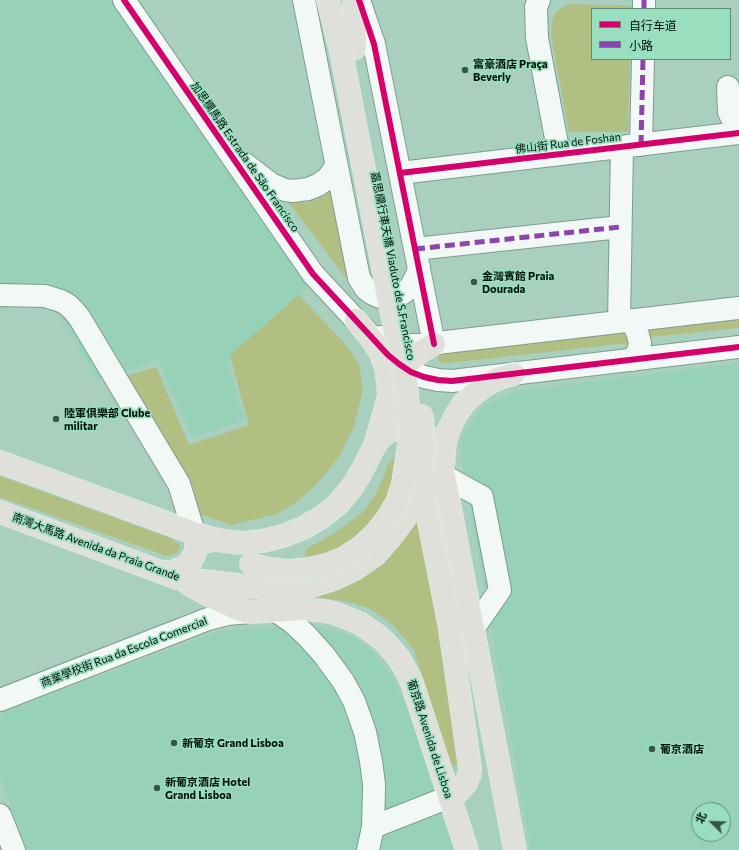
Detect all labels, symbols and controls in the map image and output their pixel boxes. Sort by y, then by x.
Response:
legend [591,8,731,60]
text: 自行车道 [629,18,677,32]
text: 小路 [629,38,653,52]
place label: 富豪酒店 Praça Beverly [473,57,548,83]
marker: 富豪酒店 Praça Beverly [460,65,470,75]
street label: 加思欄馬路 Estrada de São Francisco [188,79,302,235]
street label: 佛山街 Rua de Foshan [514,130,622,156]
street label: 嘉思欄行車天橋 Viaduto de S.Francisco [368,171,418,361]
place label: 金灣賓館 Praia Dourada [482,269,554,295]
marker: 金灣賓館 Praia Dourada [469,277,479,287]
place label: 陸軍俱樂部 Clube militar [64,406,150,432]
marker: 陸軍俱樂部 Clube militar [51,414,61,424]
street label: 南灣大馬路 Avenida da Praia Grande [10,510,182,584]
street label: 商業學校街 Rua da Escola Comercial [39,614,209,690]
street label: 葡京路 Avenida de Lisboa [405,678,455,800]
place label: 新葡京 Grand Lisboa [182,736,284,750]
marker: 新葡京 Grand Lisboa [169,738,179,748]
place label: 葡京酒店 [660,742,704,756]
marker: 葡京酒店 [647,744,657,754]
place label: 新葡京酒店 Hotel Grand Lisboa [165,775,250,801]
marker: 新葡京酒店 Hotel Grand Lisboa [152,783,162,793]
north arrow [691,802,731,842]
text: 北 [692,810,709,825]

